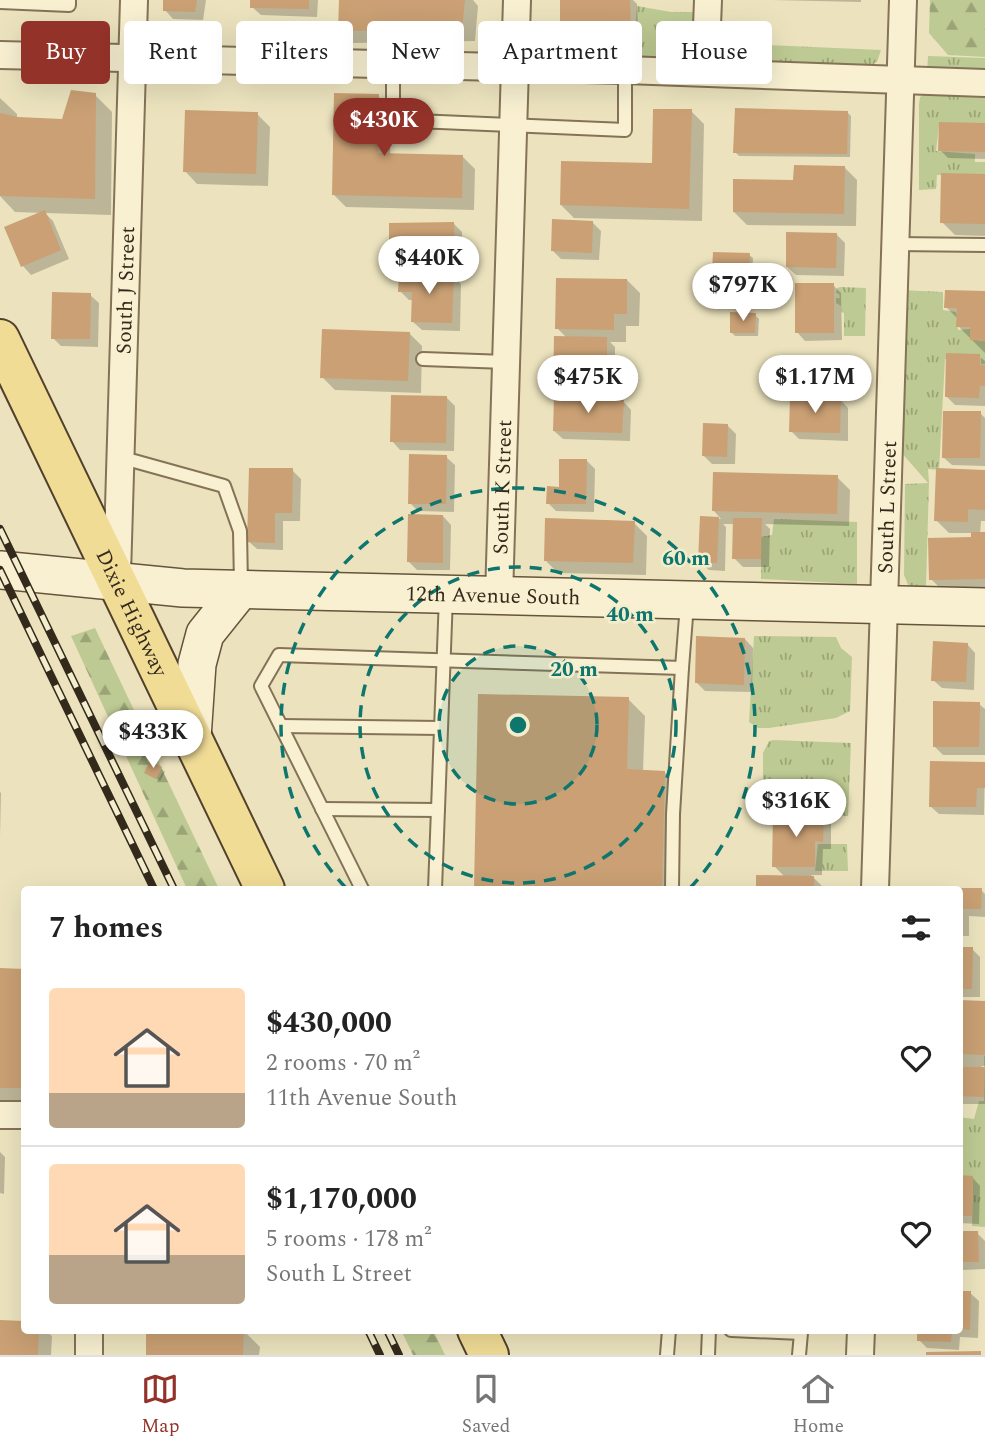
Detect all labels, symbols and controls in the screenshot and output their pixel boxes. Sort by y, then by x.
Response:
chip: Buy [21,21,110,84]
chip: Rent [124,21,222,84]
chip: Filters [236,21,353,84]
chip: New [367,21,464,84]
chip: Apartment [478,21,642,84]
chip: House [656,21,772,84]
pin: $430K [335,99,433,158]
text: $430K [349,103,419,138]
street label: South J Street [109,226,144,355]
pin: $440K [380,236,478,296]
text: $440K [394,241,464,276]
pin: $797K [694,264,792,323]
text: $797K [708,268,778,303]
pin: $475K [539,356,637,415]
pin: $1.17M [758,356,872,415]
text: $475K [553,360,623,395]
text: $1.17M [775,360,855,395]
street label: South K Street [485,419,521,555]
street label: South L Street [870,440,906,574]
text: 60 m [662,543,710,575]
street label: Dixie Highway [87,544,176,683]
street label: 12th Avenue South [405,578,581,614]
text: 40 m [606,599,654,631]
text: 20 m [550,654,598,686]
pin: $433K [104,710,202,770]
centre of rings [506,713,530,737]
text: $433K [118,715,188,750]
pin: $316K [747,780,845,839]
text: $316K [761,784,831,819]
text: 7 homes [49,905,163,951]
icon: filters [897,909,935,947]
text: $430,000 [266,1000,392,1046]
icon: home [105,1016,189,1100]
icon: heart [897,1039,935,1077]
text: 2 rooms · 70 m² [266,1046,420,1081]
text: 11th Avenue South [266,1081,457,1116]
text: $1,170,000 [266,1176,417,1222]
icon: home [105,1192,189,1276]
icon: heart [897,1215,935,1253]
text: 5 rooms · 178 m² [266,1222,432,1257]
text: South L Street [266,1257,412,1292]
tab: Map [141,1370,179,1441]
tab: Saved [462,1370,510,1441]
tab: Home [793,1370,844,1441]

